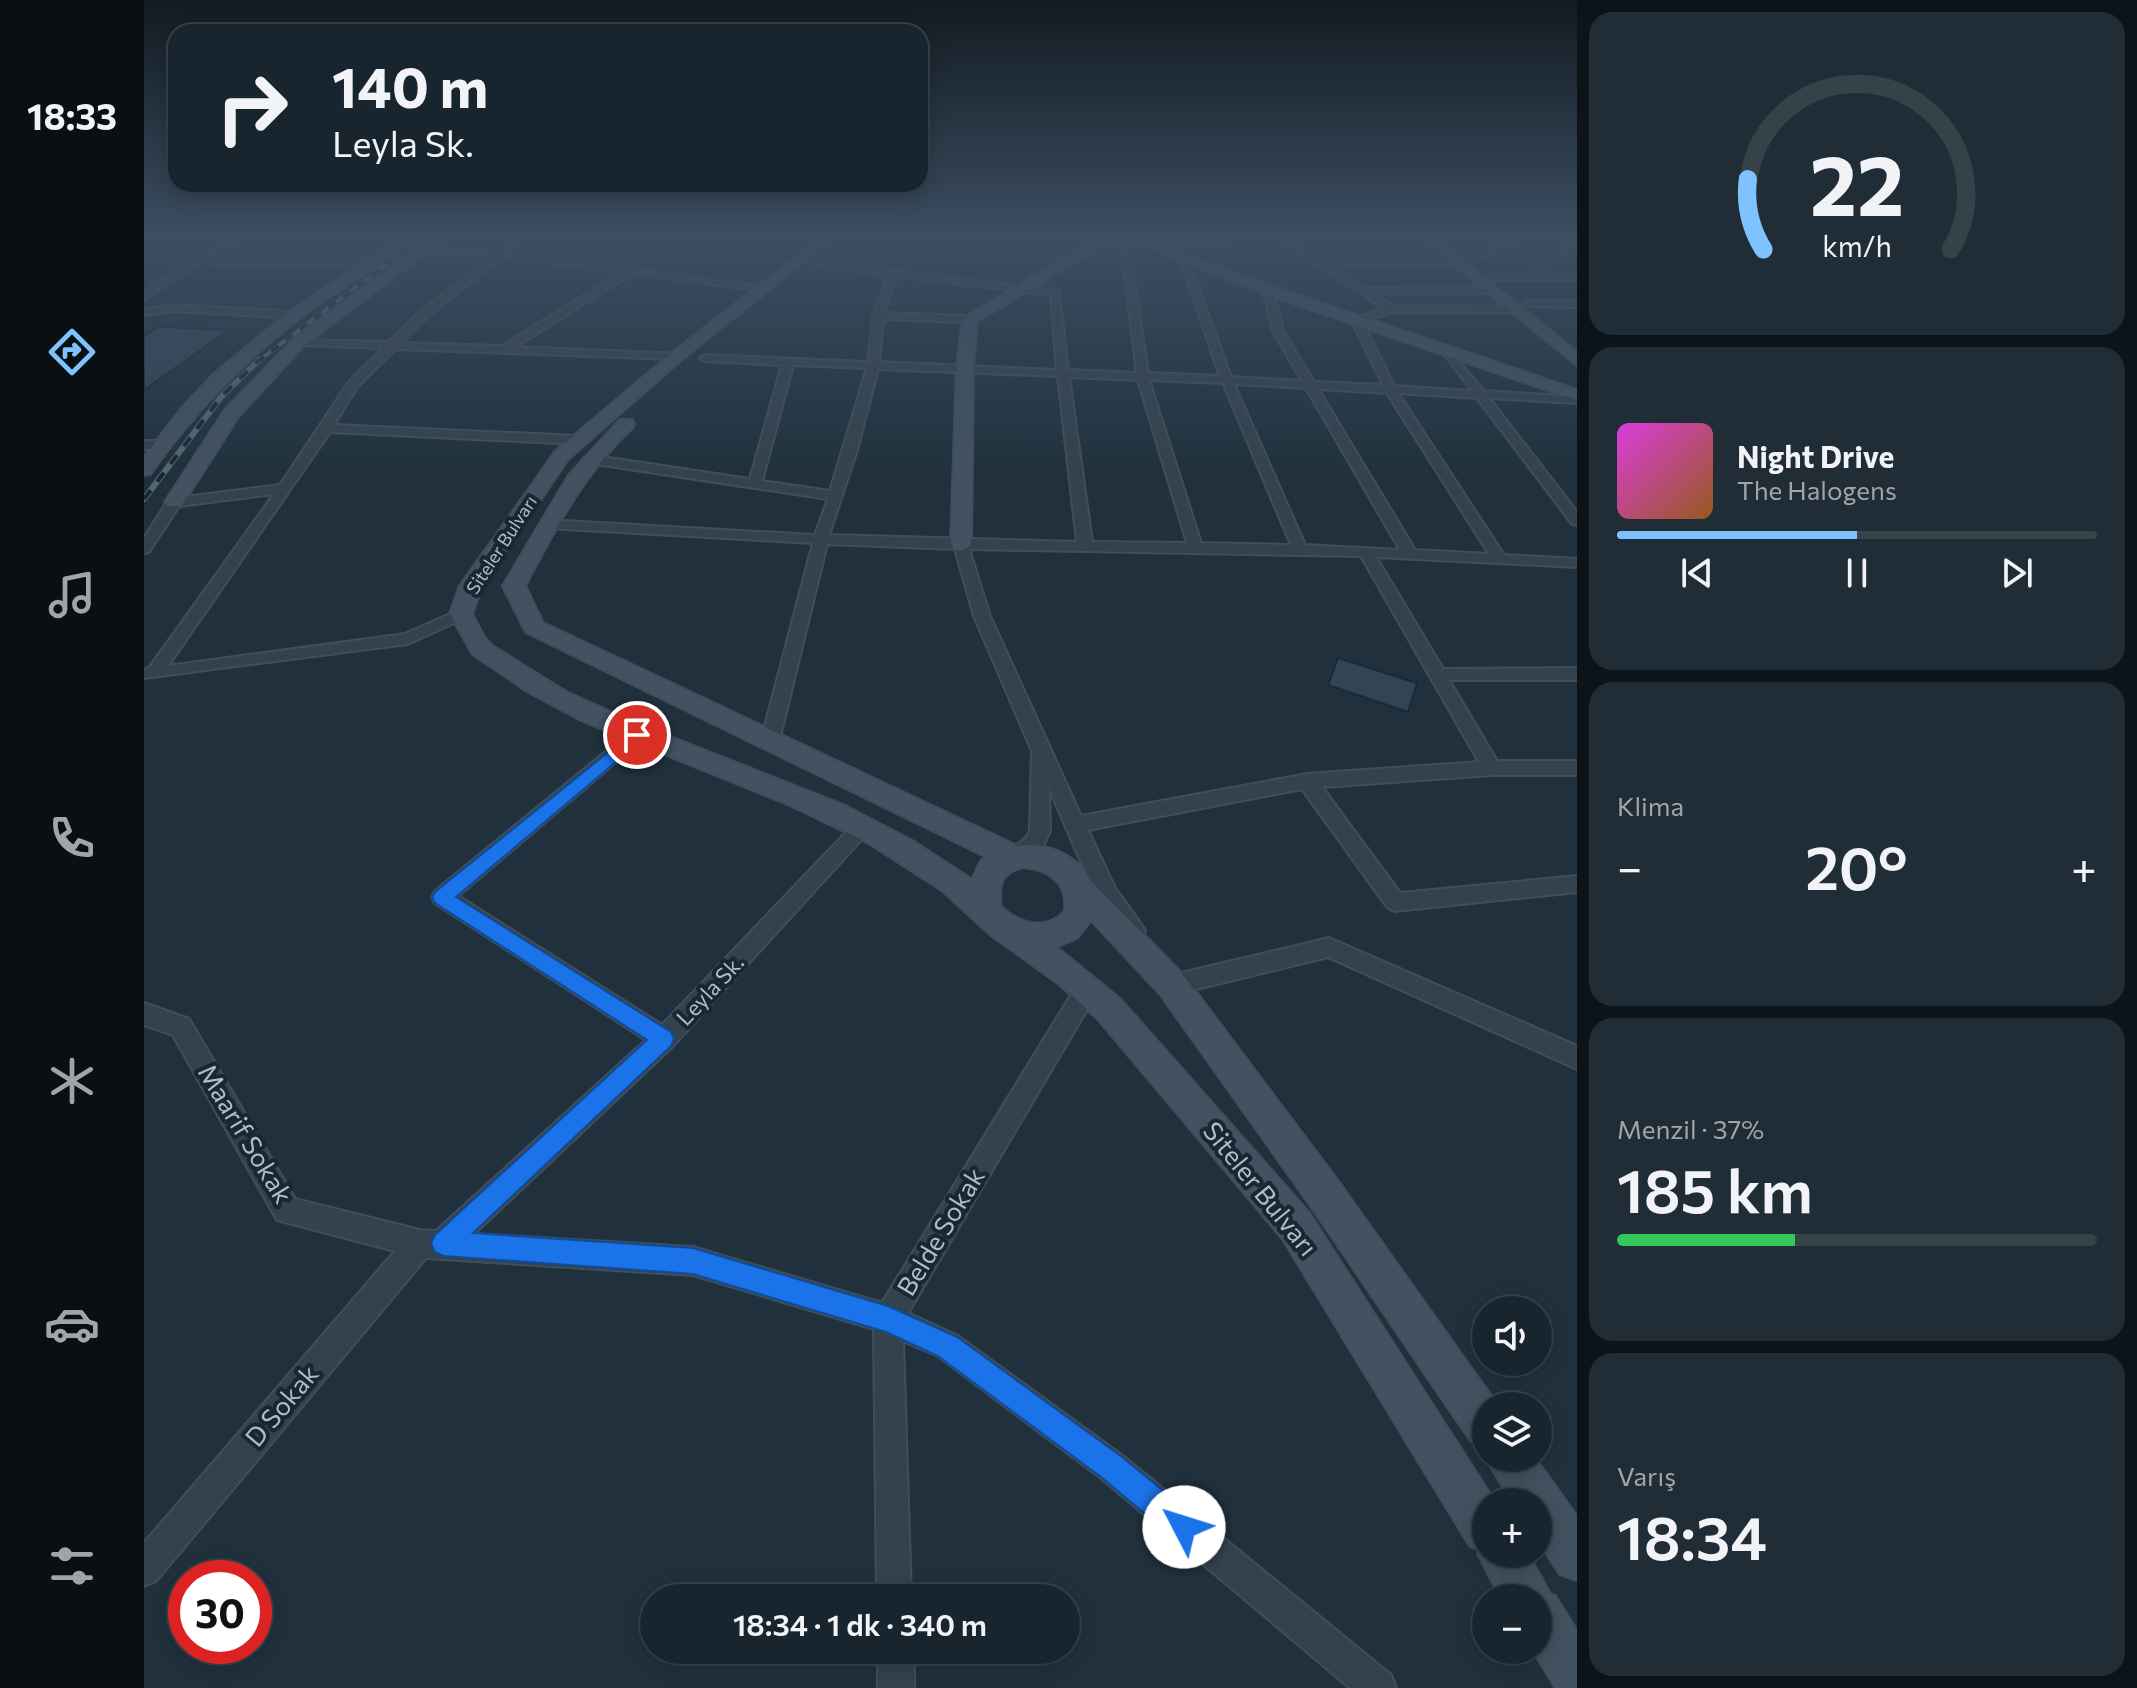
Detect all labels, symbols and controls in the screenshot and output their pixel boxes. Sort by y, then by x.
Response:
text: 140 m [332,51,488,120]
icon: right [200,56,304,160]
text: 18:33 [27,93,117,137]
text: Leyla Sk. [332,120,474,164]
text: 22 [1810,130,1904,232]
text: km/h [1822,228,1892,263]
icon: directions [44,324,100,380]
text: Night Drive [1737,437,1894,474]
text: The Halogens [1737,474,1897,505]
street label: Siteler Bulvarı [461,491,541,598]
icon: previous [1675,551,1719,595]
icon: pause [1835,551,1879,595]
icon: next [1995,551,2039,595]
icon: music [44,567,100,623]
pin [603,701,671,769]
icon: arrive [615,713,659,757]
text: Klima [1617,790,1684,821]
icon: phone [44,810,100,866]
text: 20° [1805,829,1908,902]
text: − [1617,839,1642,893]
text: + [2071,839,2097,893]
street label: Leyla Sk. [670,949,749,1031]
icon: climate [44,1053,100,1109]
street label: Maarif Sokak [193,1058,300,1208]
text: Menzil · 37% [1617,1113,1764,1144]
street label: Siteler Bulvarı [1198,1115,1325,1261]
text: 185 km [1617,1152,1813,1225]
street label: Belde Sokak [890,1162,990,1301]
icon: car [44,1296,100,1352]
map controls [1472,1296,1552,1664]
button: sound [1472,1296,1552,1376]
street label: D Sokak [238,1358,324,1452]
button: layers [1472,1392,1552,1472]
text: Varış [1617,1460,1676,1491]
position arrow [1142,1485,1226,1569]
button: + [1472,1488,1552,1568]
text: 18:34 [1617,1499,1767,1572]
icon: filters [44,1538,100,1594]
speed limit sign: 30 [168,1560,272,1664]
button: − [1472,1584,1552,1664]
text: 18:34 · 1 dk · 340 m [733,1605,987,1642]

